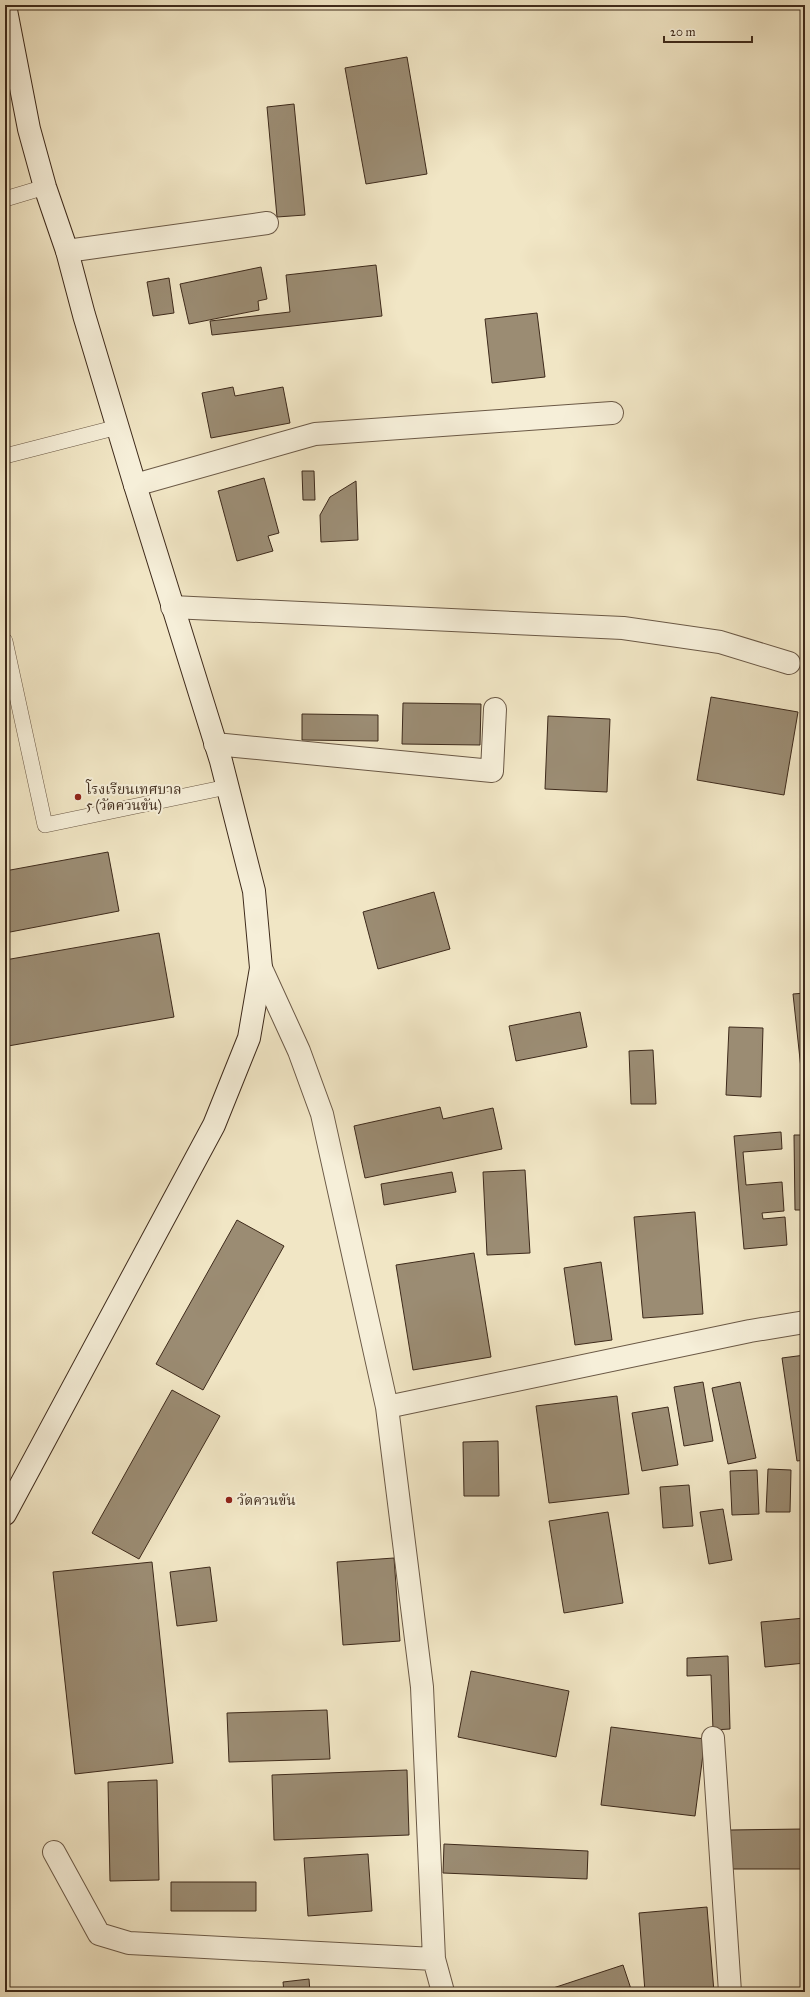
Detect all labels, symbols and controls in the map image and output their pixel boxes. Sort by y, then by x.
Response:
scale bar [664,18,752,44]
text: 20 m [670,25,696,39]
place label: โรงเรียนเทศบาล 5 (วัดควนขัน) [85,779,182,815]
marker: โรงเรียนเทศบาล 5 (วัดควนขัน) [73,792,83,802]
place label: วัดควนขัน [237,1492,296,1509]
marker: วัดควนขัน [224,1495,234,1505]

